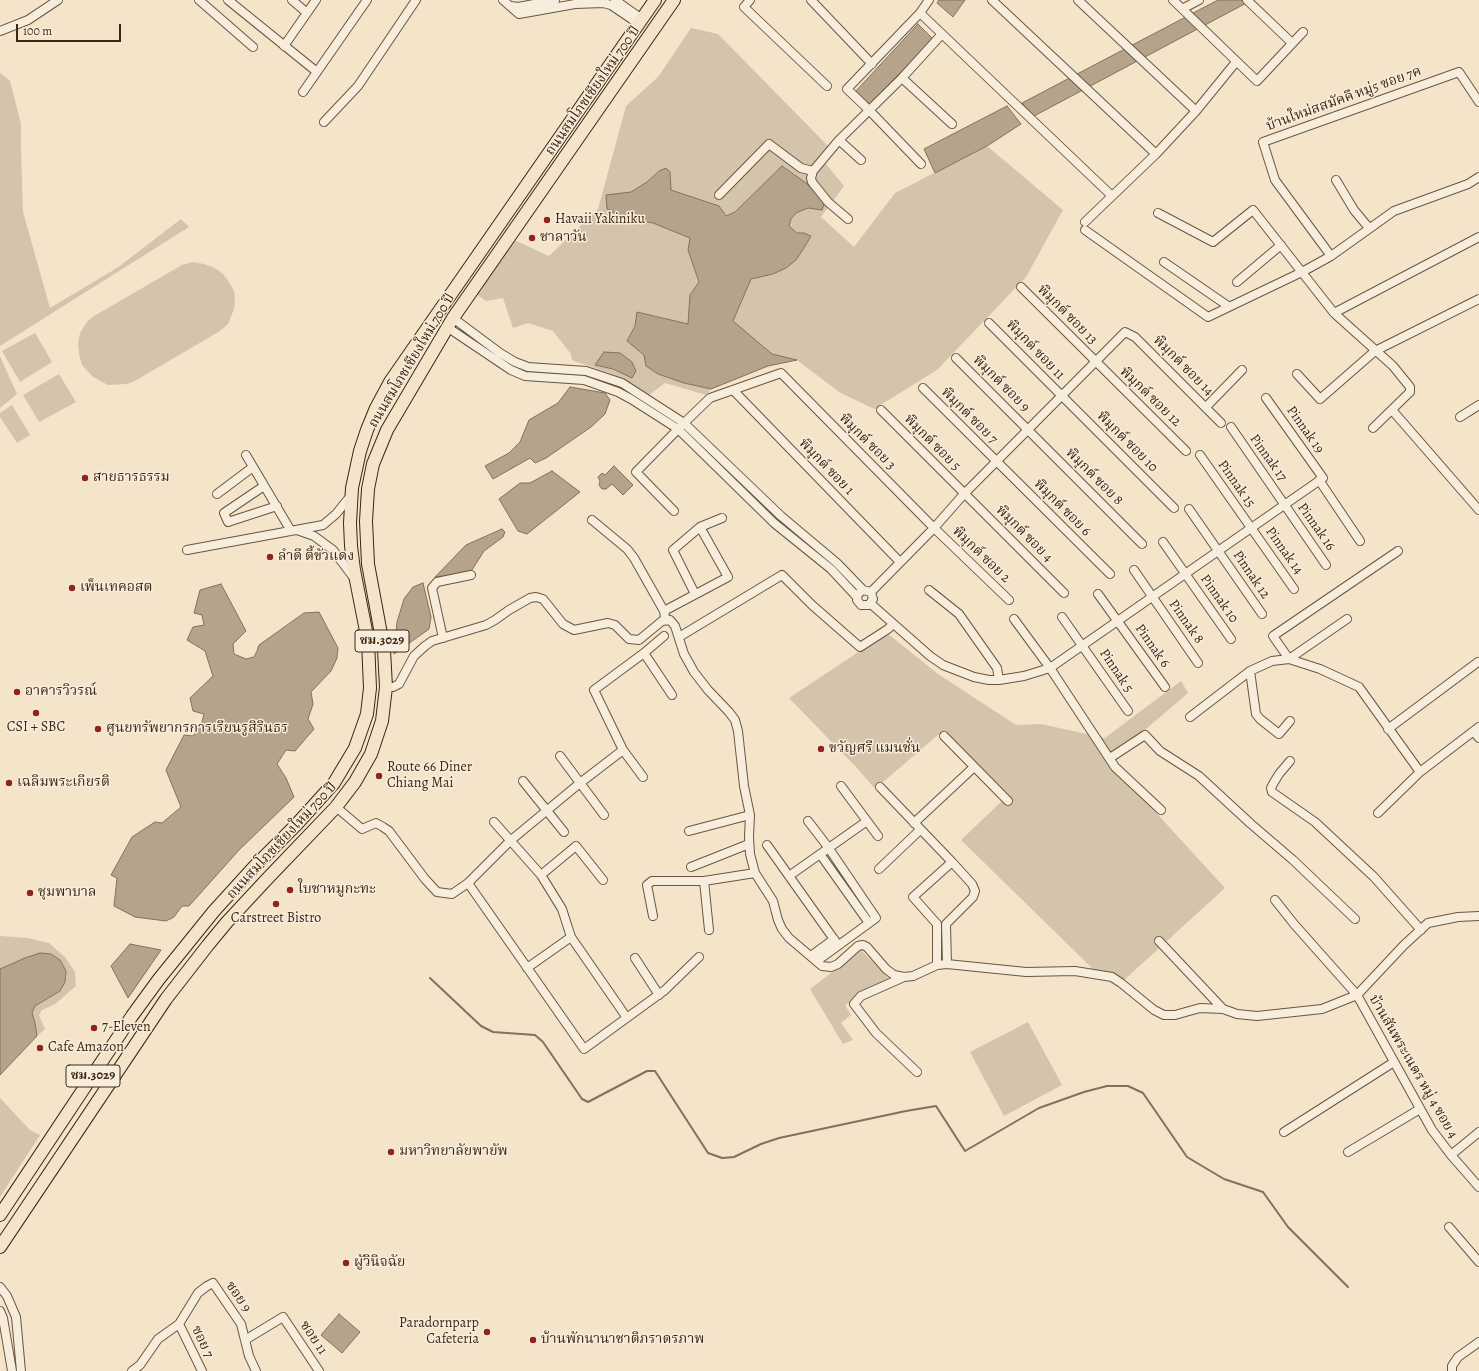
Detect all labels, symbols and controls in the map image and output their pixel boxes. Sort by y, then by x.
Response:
scale bar [18,16,123,42]
text: 100 m [23,23,52,39]
street label: ถนนสมโภชเชียงใหม่ 700 ปี [542,23,644,159]
street label: บ้านใหม่สสมัคคี หมู่5 ซอย 7ค [1264,63,1424,135]
place label: Havaii Yakiniku [555,212,645,228]
marker: Havaii Yakiniku [542,215,552,225]
place label: ชาลาวัน [540,230,587,246]
marker: ชาลาวัน [527,233,537,243]
street label: พิมุกต์ ซอย 13 [1034,282,1100,348]
street label: ถนนสมโภชเชียงใหม่ 700 ปี [365,291,459,431]
street label: พิมุกต์ ซอย 11 [1002,317,1068,383]
street label: พิมุกต์ ซอย 14 [1149,332,1217,400]
street label: พิมุกต์ ซอย 9 [969,352,1033,416]
street label: พิมุกต์ ซอย 12 [1116,364,1184,430]
street label: พิมุกต์ ซอย 7 [937,384,1001,448]
street label: Pinnak 19 [1283,403,1327,457]
street label: พิมุกต์ ซอย 10 [1093,408,1161,476]
street label: พิมุกต์ ซอย 3 [835,410,899,474]
street label: พิมุกต์ ซอย 5 [900,411,964,475]
street label: Pinnak 17 [1246,431,1290,485]
street label: พิมุกต์ ซอย 1 [795,435,857,499]
street label: พิมุกต์ ซอย 8 [1062,445,1126,509]
street label: Pinnak 15 [1214,457,1258,511]
place label: สายธารธรรม [93,470,170,486]
marker: สายธารธรรม [80,473,90,483]
street label: พิมุกต์ ซอย 6 [1030,476,1094,540]
street label: Pinnak 16 [1294,500,1338,554]
street label: พิมุกต์ ซอย 4 [992,502,1056,566]
street label: พิมุกต์ ซอย 2 [949,523,1013,587]
street label: Pinnak 14 [1262,524,1306,578]
street label: Pinnak 12 [1229,548,1273,602]
place label: ลำดี ตี้ขัวแดง [278,549,354,565]
marker: ลำดี ตี้ขัวแดง [265,552,275,562]
street label: Pinnak 10 [1196,572,1242,626]
place label: เพ็นเทคอสต [80,580,153,596]
marker: เพ็นเทคอสต [67,583,77,593]
street label: Pinnak 8 [1165,597,1207,647]
street label: Pinnak 6 [1131,621,1173,671]
road number: ชม.3029 [355,630,409,652]
street label: Pinnak 5 [1095,646,1137,696]
place label: อาคารวิวรณ์ [25,684,97,700]
marker: อาคารวิวรณ์ [12,687,22,697]
marker: CSI + SBC [31,708,41,718]
place label: CSI + SBC [7,720,65,736]
place label: ศูนยทรัพยากรการเรียนรูสิรินธร [106,721,288,737]
marker: ศูนยทรัพยากรการเรียนรูสิรินธร [93,724,103,734]
place label: ขวัญศรี แมนชั่น [829,741,920,757]
marker: ขวัญศรี แมนชั่น [816,744,826,754]
place label: Route 66 Diner Chiang Mai [387,760,472,792]
marker: Route 66 Diner Chiang Mai [374,771,384,781]
place label: เฉลิมพระเกียรติ [17,775,110,791]
marker: เฉลิมพระเกียรติ [4,778,14,788]
street label: ถนนสมโภชเชียงใหม่ 700 ปี [223,779,341,903]
place label: ใบชาหมูกะทะ [298,882,376,898]
place label: ชุมพาบาล [38,885,96,901]
marker: ใบชาหมูกะทะ [285,885,295,895]
marker: ชุมพาบาล [25,888,35,898]
marker: Carstreet Bistro [271,899,281,909]
place label: Carstreet Bistro [231,911,321,927]
street label: บ้านสันพระเนตร หมู่ 4 ซอย 4 [1365,992,1461,1142]
place label: 7-Eleven [102,1020,151,1036]
marker: 7-Eleven [89,1023,99,1033]
place label: Cafe Amazon [48,1040,124,1056]
marker: Cafe Amazon [35,1043,45,1053]
road number: ชม.3029 [66,1065,120,1087]
place label: มหาวิทยาลัยพายัพ [399,1144,508,1160]
marker: มหาวิทยาลัยพายัพ [386,1147,396,1157]
place label: ผัูวินิจฉัย [354,1255,405,1271]
marker: ผัูวินิจฉัย [341,1258,351,1268]
street label: ซอย 9 [221,1278,255,1316]
place label: Paradornparp Cafeteria [399,1316,479,1348]
street label: ซอย 11 [296,1318,330,1358]
street label: ซอย 7 [187,1323,217,1361]
marker: Paradornparp Cafeteria [482,1327,492,1337]
place label: บ้านพักนานาชาติภราดรภาพ [541,1332,704,1348]
marker: บ้านพักนานาชาติภราดรภาพ [528,1335,538,1345]

